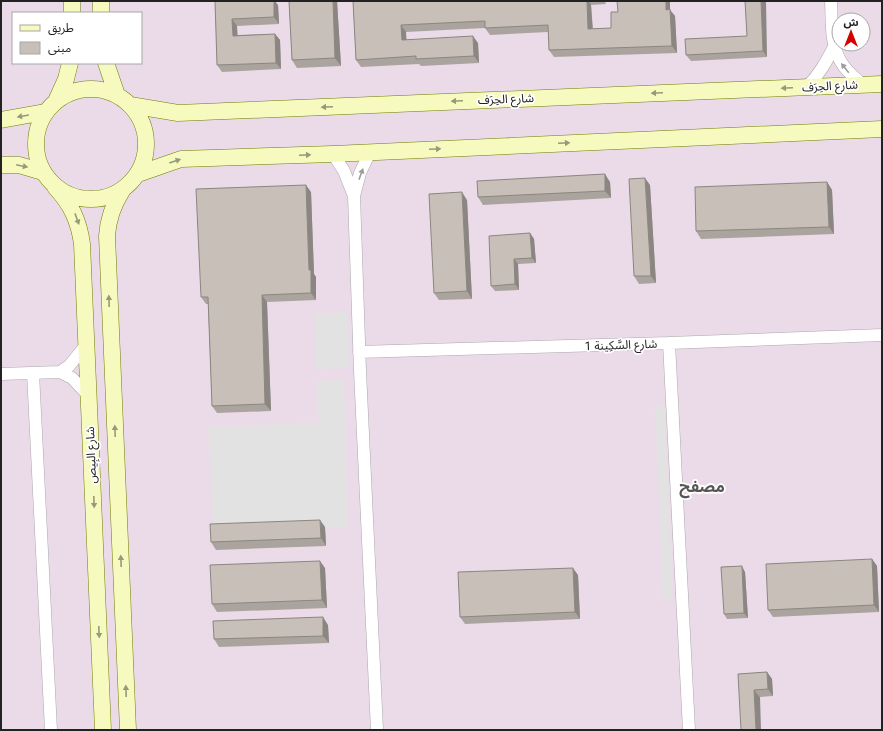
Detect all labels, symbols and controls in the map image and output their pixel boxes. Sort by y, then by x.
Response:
legend [12,12,142,64]
north arrow [831,12,871,52]
text: ش [843,16,859,29]
text: طريق [48,21,74,36]
text: مبنى [48,41,71,55]
one-way arrow [841,63,850,73]
street label: شارع الحِرَف [802,78,859,96]
one-way arrow [780,85,793,91]
one-way arrow [651,90,663,97]
street label: شارع الحِرَف [478,91,534,109]
one-way arrow [451,98,463,105]
one-way arrow [321,103,333,110]
one-way arrow [17,113,29,119]
one-way arrow [558,140,570,147]
one-way arrow [429,146,441,153]
one-way arrow [299,152,312,158]
one-way arrow [170,158,182,164]
one-way arrow [16,164,29,170]
one-way arrow [358,167,364,179]
one-way arrow [74,214,80,226]
one-way arrow [106,295,113,307]
street label: شارع السَّكِينة 1 [584,337,658,355]
one-way arrow [112,424,118,437]
street label: شارع البِيص [83,426,101,484]
district label: مصفح [679,477,725,499]
one-way arrow [90,496,97,508]
one-way arrow [117,555,124,567]
one-way arrow [96,626,102,639]
one-way arrow [123,685,130,697]

